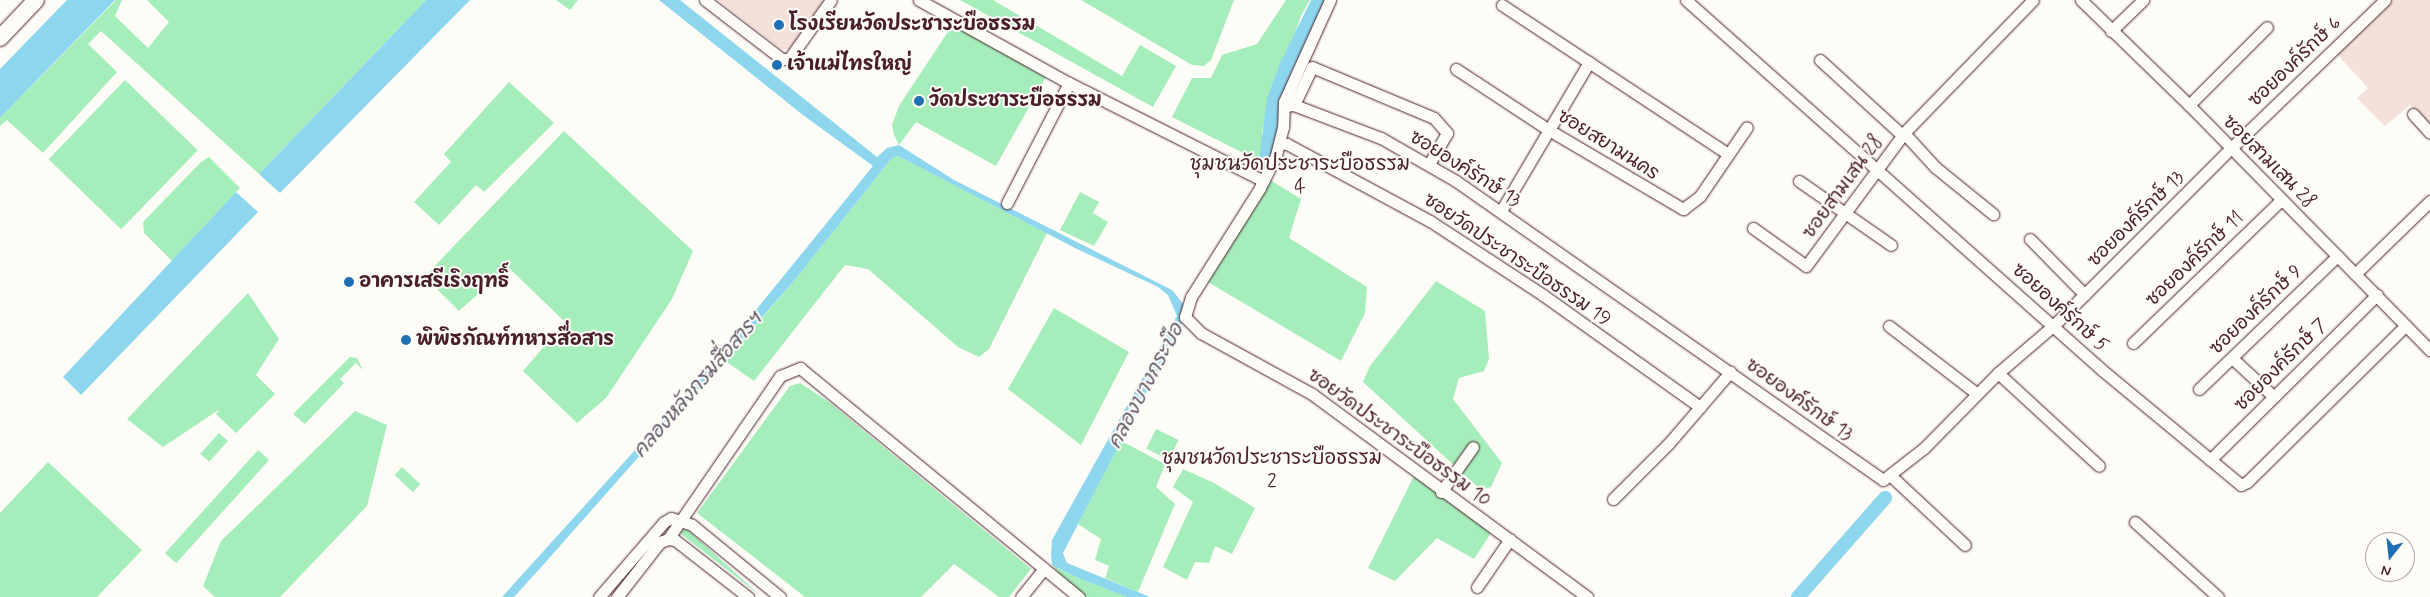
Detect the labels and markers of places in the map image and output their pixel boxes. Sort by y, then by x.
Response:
place label: โรงเรียนวัดประชาระบือธรรม [789,14,1035,36]
marker: โรงเรียนวัดประชาระบือธรรม [773,19,785,31]
place label: เจ้าแม่ไทรใหญ่ [787,54,912,76]
marker: เจ้าแม่ไทรใหญ่ [771,59,783,71]
place label: วัดประชาระบือธรรม [929,90,1102,112]
marker: วัดประชาระบือธรรม [913,95,925,107]
place label: อาคารเสรีเริงฤทธิ์ [359,271,509,293]
marker: อาคารเสรีเริงฤทธิ์ [343,276,355,288]
place label: พิพิธภัณฑ์ทหารสื่อสาร [416,329,614,351]
marker: พิพิธภัณฑ์ทหารสื่อสาร [400,334,412,346]

